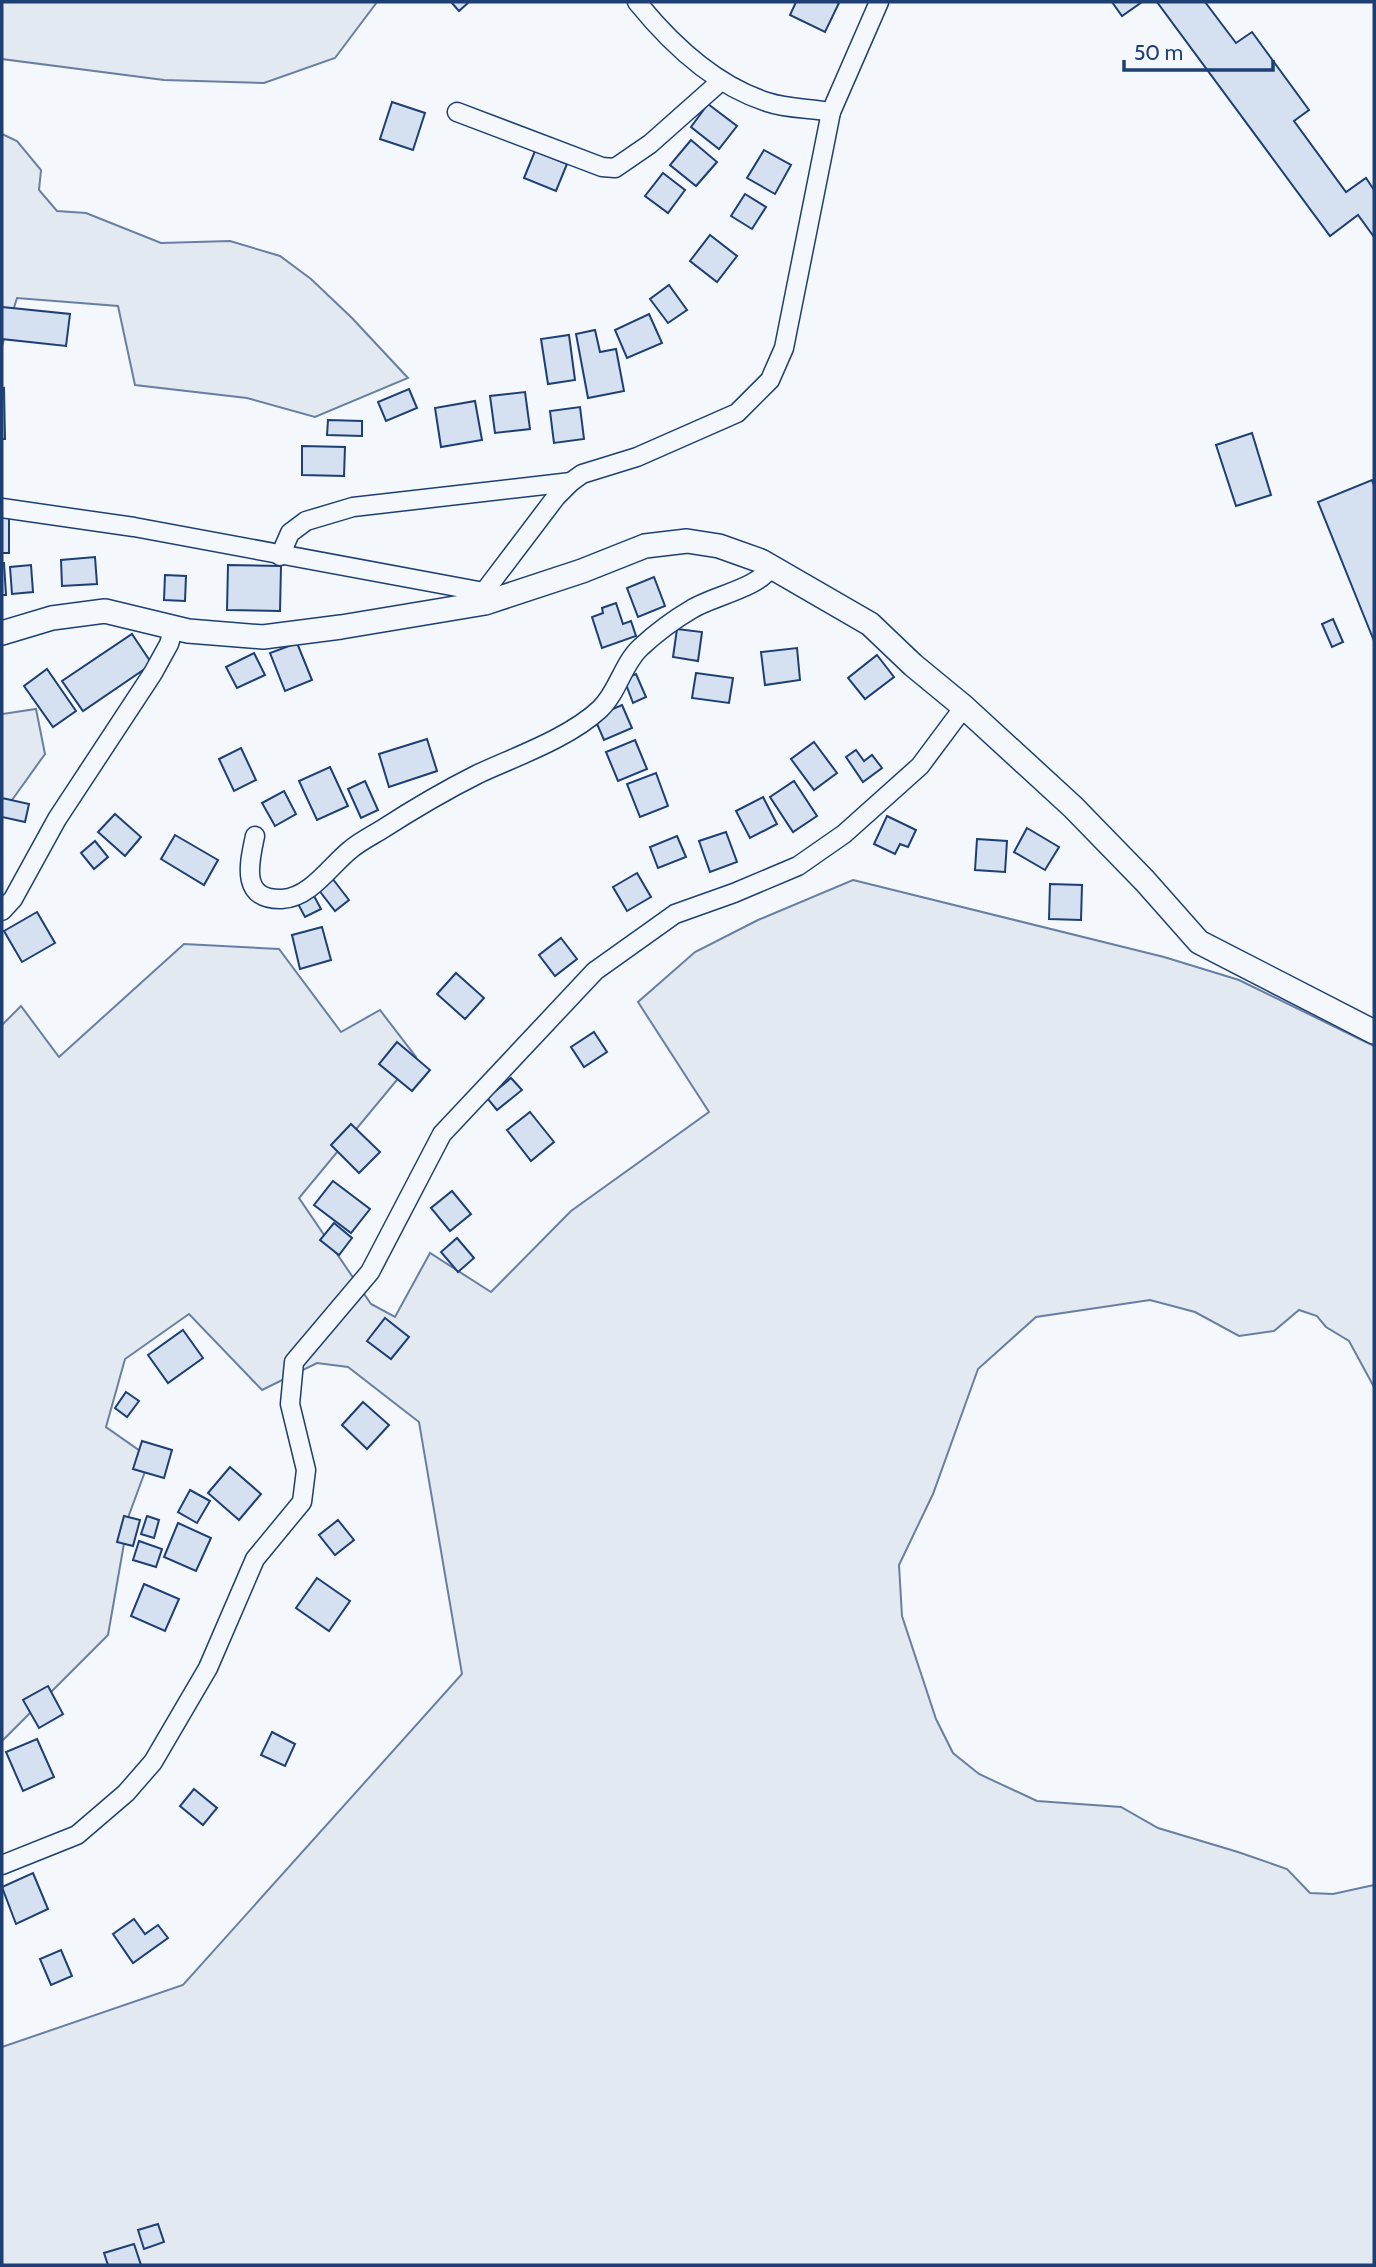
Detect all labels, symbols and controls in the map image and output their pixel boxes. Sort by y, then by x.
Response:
scale bar [1124,28,1273,72]
text: 50 m [1134,40,1183,65]

